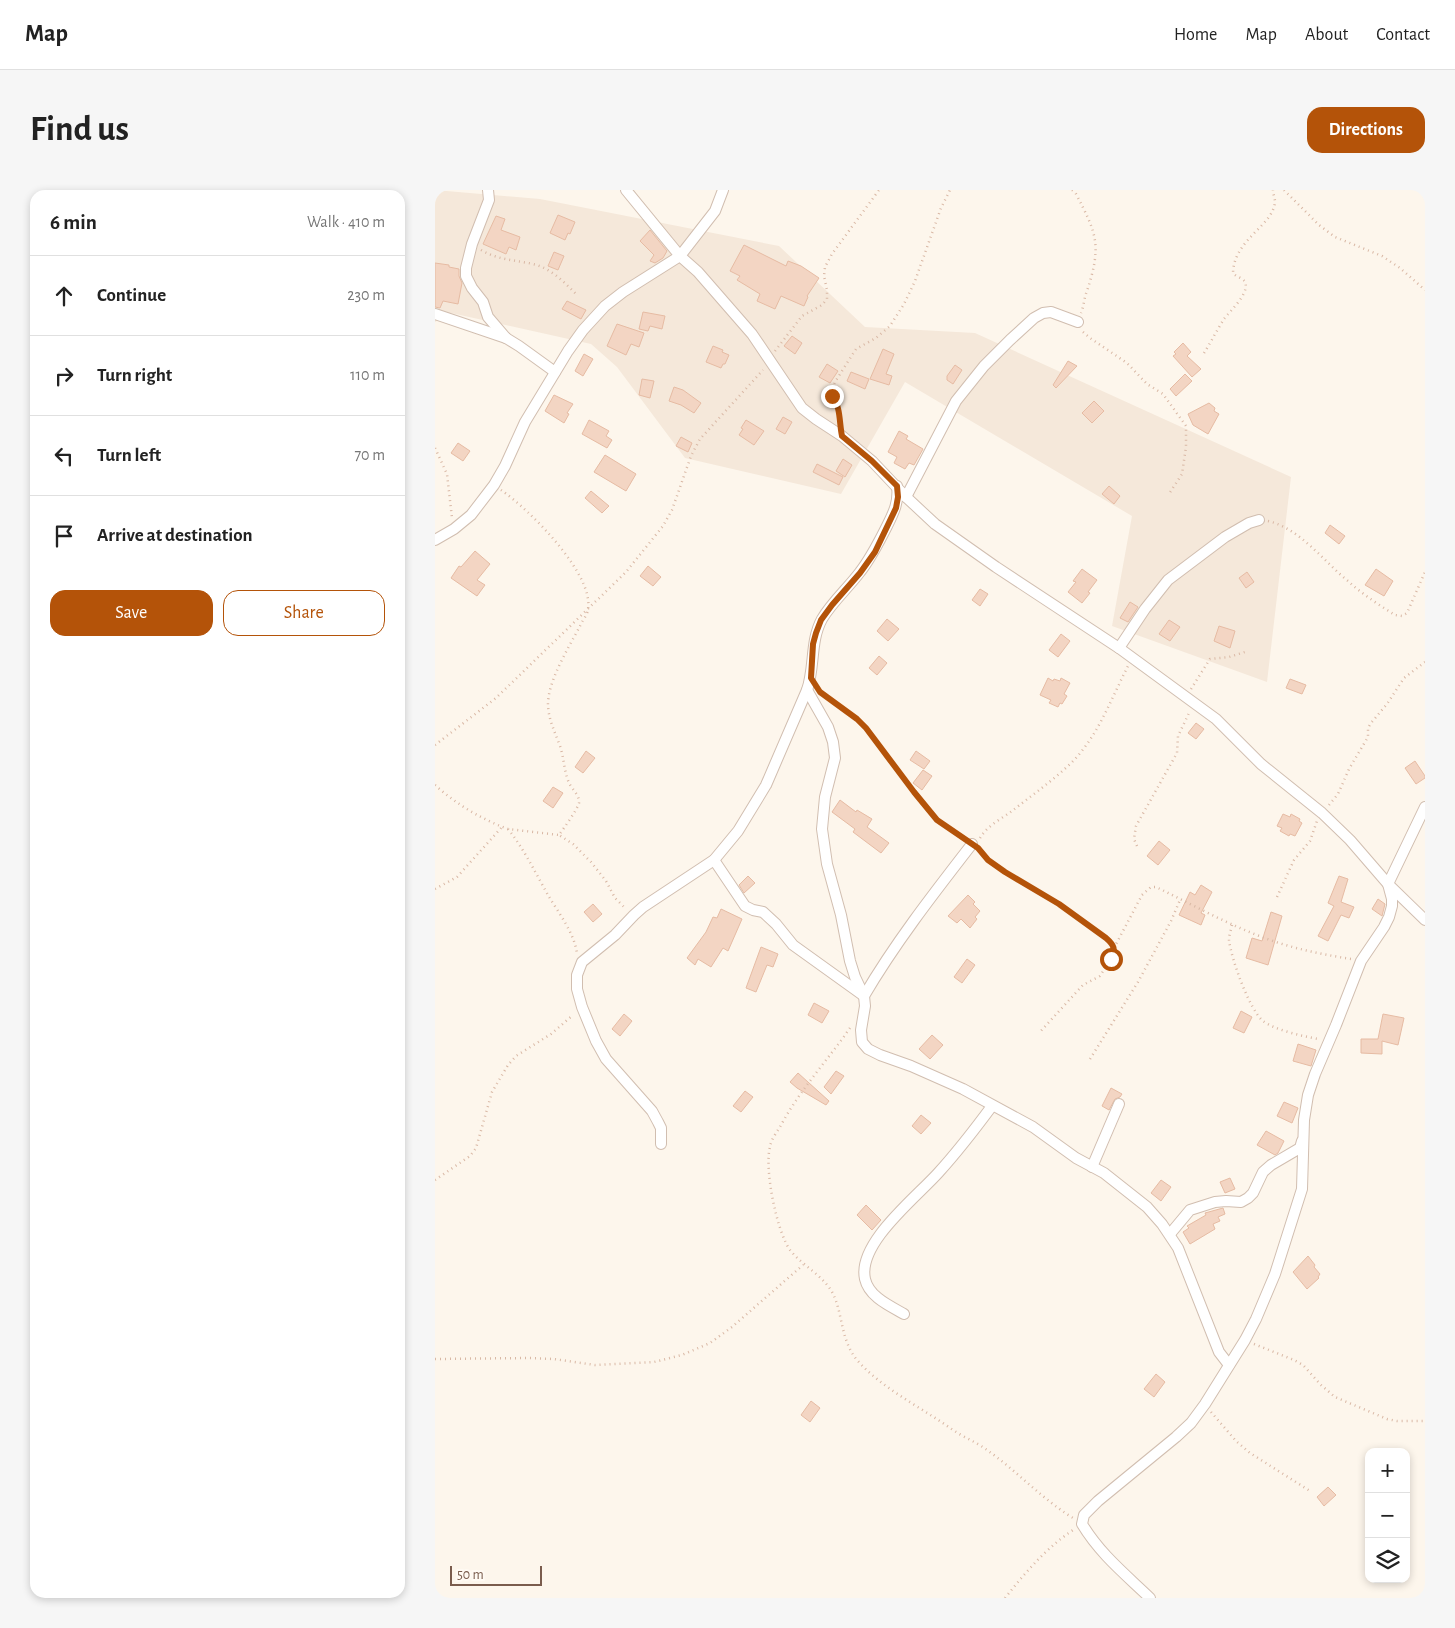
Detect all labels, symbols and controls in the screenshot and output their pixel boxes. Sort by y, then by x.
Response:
text: Map [25,22,68,46]
text: Home [1174,26,1217,44]
text: Map [1245,26,1277,44]
text: About [1305,26,1348,44]
text: Contact [1376,26,1430,44]
button: Directions [1307,107,1425,153]
text: Find us [30,112,129,147]
text: 6 min [50,212,97,233]
text: Walk · 410 m [307,214,385,230]
icon: ahead [50,282,78,310]
text: Continue [97,286,166,305]
text: 230 m [347,287,385,303]
icon: right [50,362,78,390]
text: Turn right [97,366,172,385]
text: 110 m [350,367,385,383]
route end [821,385,844,408]
icon: left [50,442,78,470]
text: Turn left [97,446,161,465]
text: 70 m [354,447,385,463]
icon: arrive [50,522,78,550]
text: Arrive at destination [97,526,253,545]
button: Save [50,590,213,636]
button: Share [223,590,385,636]
route start [1100,948,1123,971]
map controls [1365,1448,1410,1583]
button: + [1365,1448,1410,1493]
button: − [1365,1493,1410,1538]
button: layers [1365,1538,1410,1583]
scale bar [450,1563,543,1586]
text: 50 m [457,1568,484,1582]

